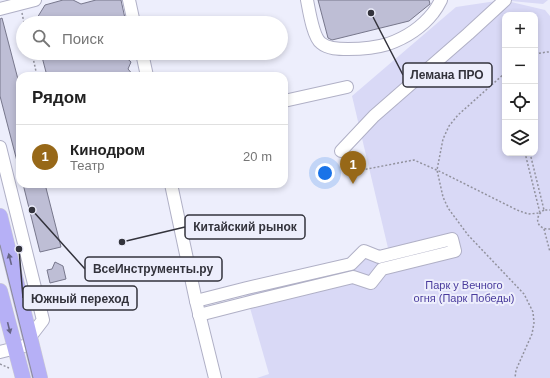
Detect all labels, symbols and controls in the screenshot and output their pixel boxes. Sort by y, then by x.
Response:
map controls [502,12,538,156]
button: + [502,12,538,48]
search box [16,16,288,60]
icon: search [30,27,52,49]
text: Поиск [62,30,104,47]
button: − [502,48,538,84]
callout: Лемана ПРО [403,63,492,87]
text: Лемана ПРО [410,68,484,82]
button: locate [502,84,538,120]
text: Рядом [32,88,87,107]
button: layers [502,120,538,156]
text: Кинодром [70,141,145,158]
text: 1 [41,149,49,164]
text: 20 m [243,149,272,164]
pin: 1 [340,151,366,184]
text: Театр [70,158,105,173]
your location [315,163,335,183]
callout: Китайский рынок [185,215,305,239]
text: Китайский рынок [193,220,298,234]
one-way arrow [7,253,13,265]
callout: ВсеИнструменты.ру [85,257,222,281]
text: ВсеИнструменты.ру [93,262,213,276]
park label: Парк у Вечного огня (Парк Победы) [414,279,514,304]
callout: Южный переход [23,286,137,310]
text: Южный переход [31,292,129,306]
one-way arrow [7,322,13,335]

